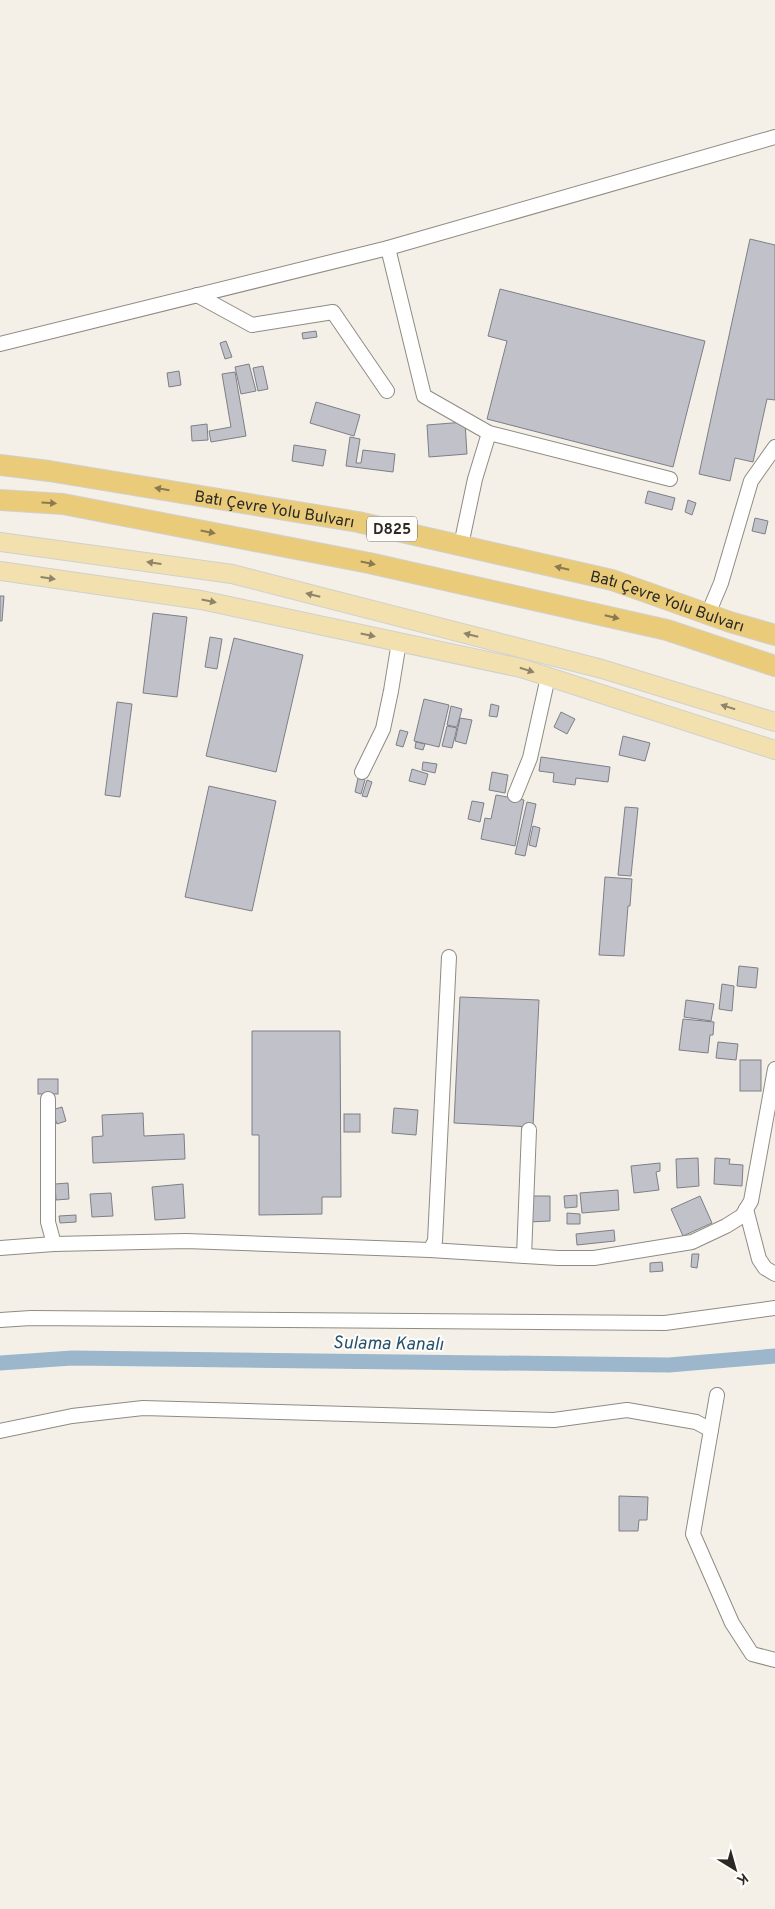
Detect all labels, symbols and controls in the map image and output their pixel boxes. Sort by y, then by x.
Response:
one-way arrow [154,485,170,493]
street label: Batı Çevre Yolu Bulvarı [193,487,356,533]
one-way arrow [41,500,57,508]
road number: D825 [367,516,417,542]
one-way arrow [201,528,216,536]
one-way arrow [146,559,162,567]
one-way arrow [361,559,377,567]
one-way arrow [554,564,569,572]
street label: Batı Çevre Yolu Bulvarı [588,567,746,638]
one-way arrow [41,574,57,582]
one-way arrow [306,591,321,599]
one-way arrow [201,598,217,606]
one-way arrow [605,613,620,621]
one-way arrow [463,631,478,639]
one-way arrow [360,632,376,640]
one-way arrow [519,667,534,675]
one-way arrow [721,703,736,711]
water label: Sulama Kanalı [332,1332,444,1357]
north arrow [710,1844,760,1894]
text: K [733,1868,751,1888]

